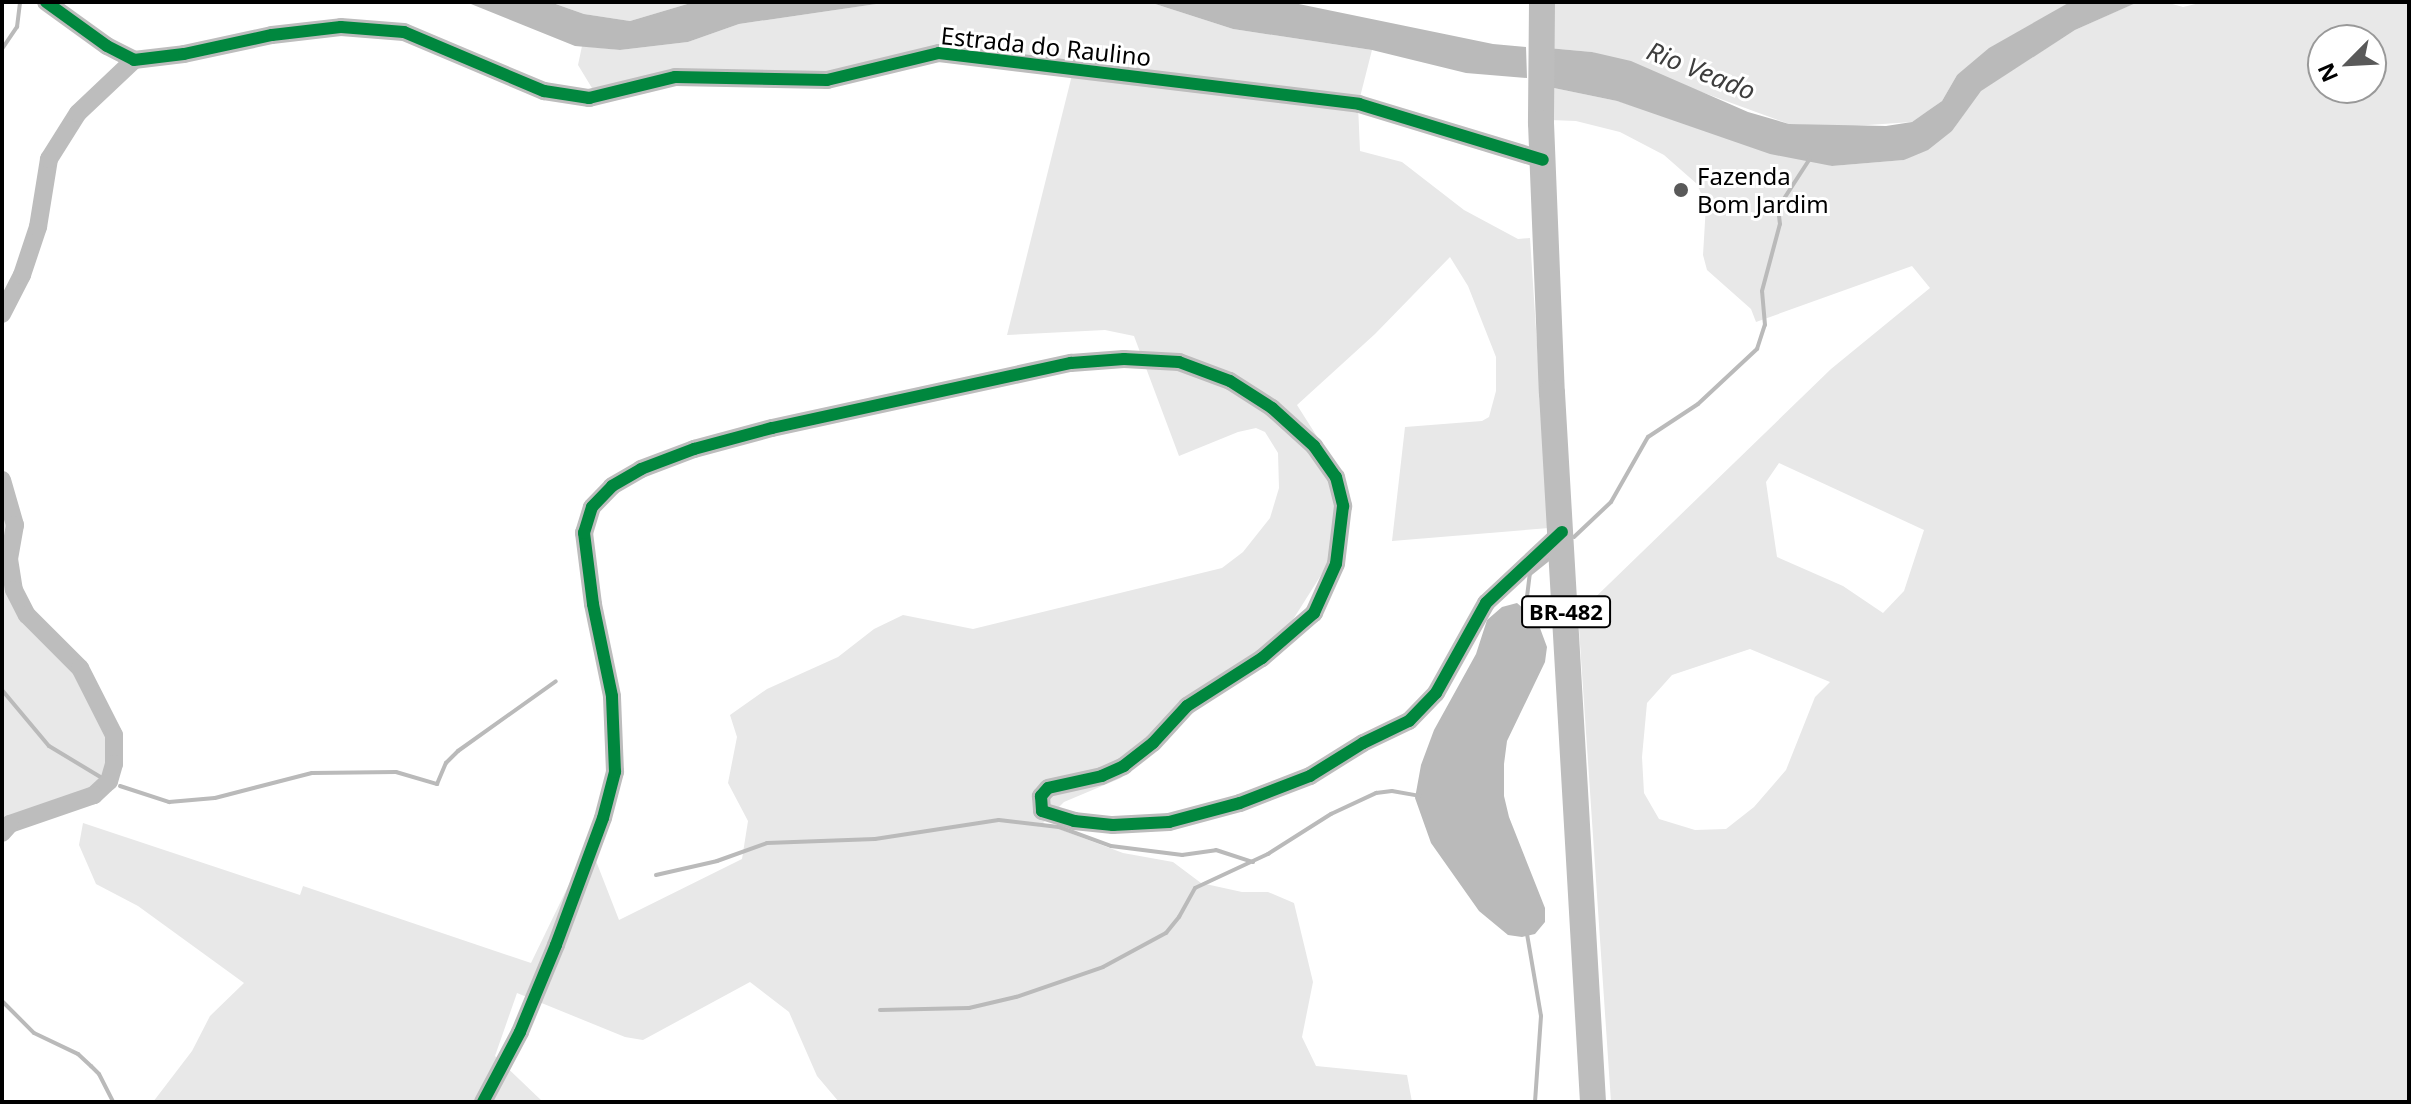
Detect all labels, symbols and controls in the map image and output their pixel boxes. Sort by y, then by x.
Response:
street label: Estrada do Raulino [939,21,1153,71]
north arrow [2307,24,2387,104]
water label: Rio Veado [1642,35,1760,107]
text: N [2310,59,2344,87]
place label: Fazenda Bom Jardim [1697,162,1829,218]
marker: Fazenda Bom Jardim [1672,181,1690,199]
road number: BR-482 [1520,594,1612,630]

